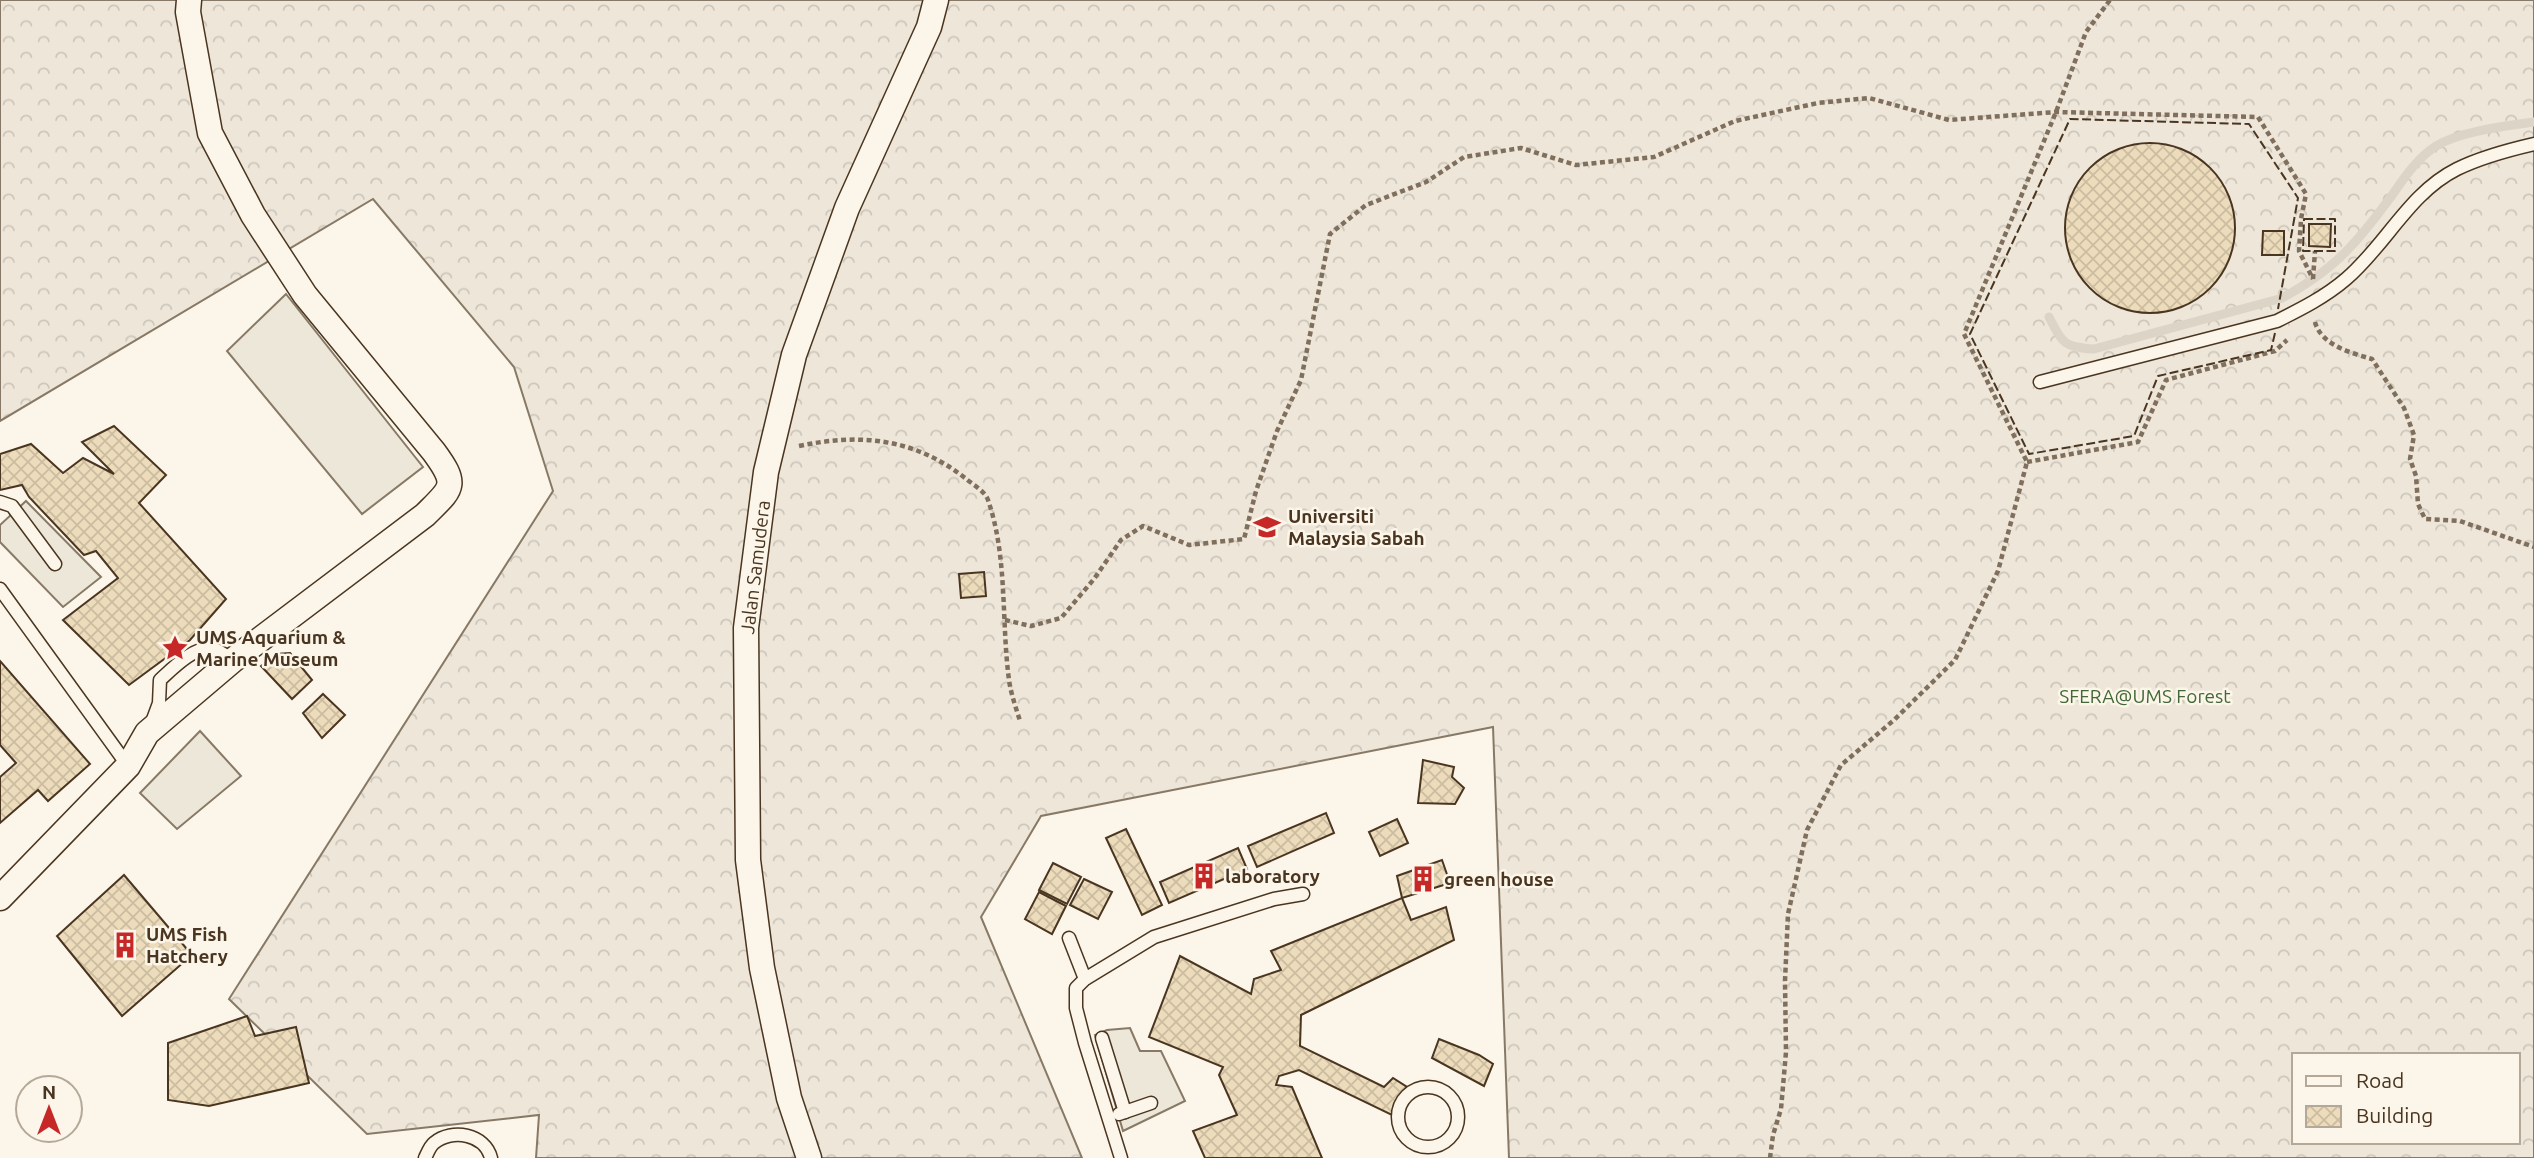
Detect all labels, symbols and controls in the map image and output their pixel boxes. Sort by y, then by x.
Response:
street label: Jalan Samudera [736,499,774,635]
place label: Universiti Malaysia Sabah [1288,505,1425,549]
school or university icon: Universiti Malaysia Sabah [1252,512,1282,542]
place label: UMS Aquarium & Marine Museum [196,626,346,670]
place icon: UMS Aquarium & Marine Museum [160,633,190,663]
park label: SFERA@UMS Forest [2059,685,2231,707]
building icon: laboratory [1189,861,1219,891]
building icon: green house [1408,864,1438,894]
place label: laboratory [1225,865,1320,887]
place label: green house [1444,868,1554,890]
place label: UMS Fish Hatchery [146,923,228,967]
building icon: UMS Fish Hatchery [110,930,140,960]
legend [2292,1053,2520,1144]
text: Road [2356,1068,2404,1092]
north arrow [14,1074,84,1144]
text: N [42,1081,56,1103]
text: Building [2356,1103,2433,1127]

